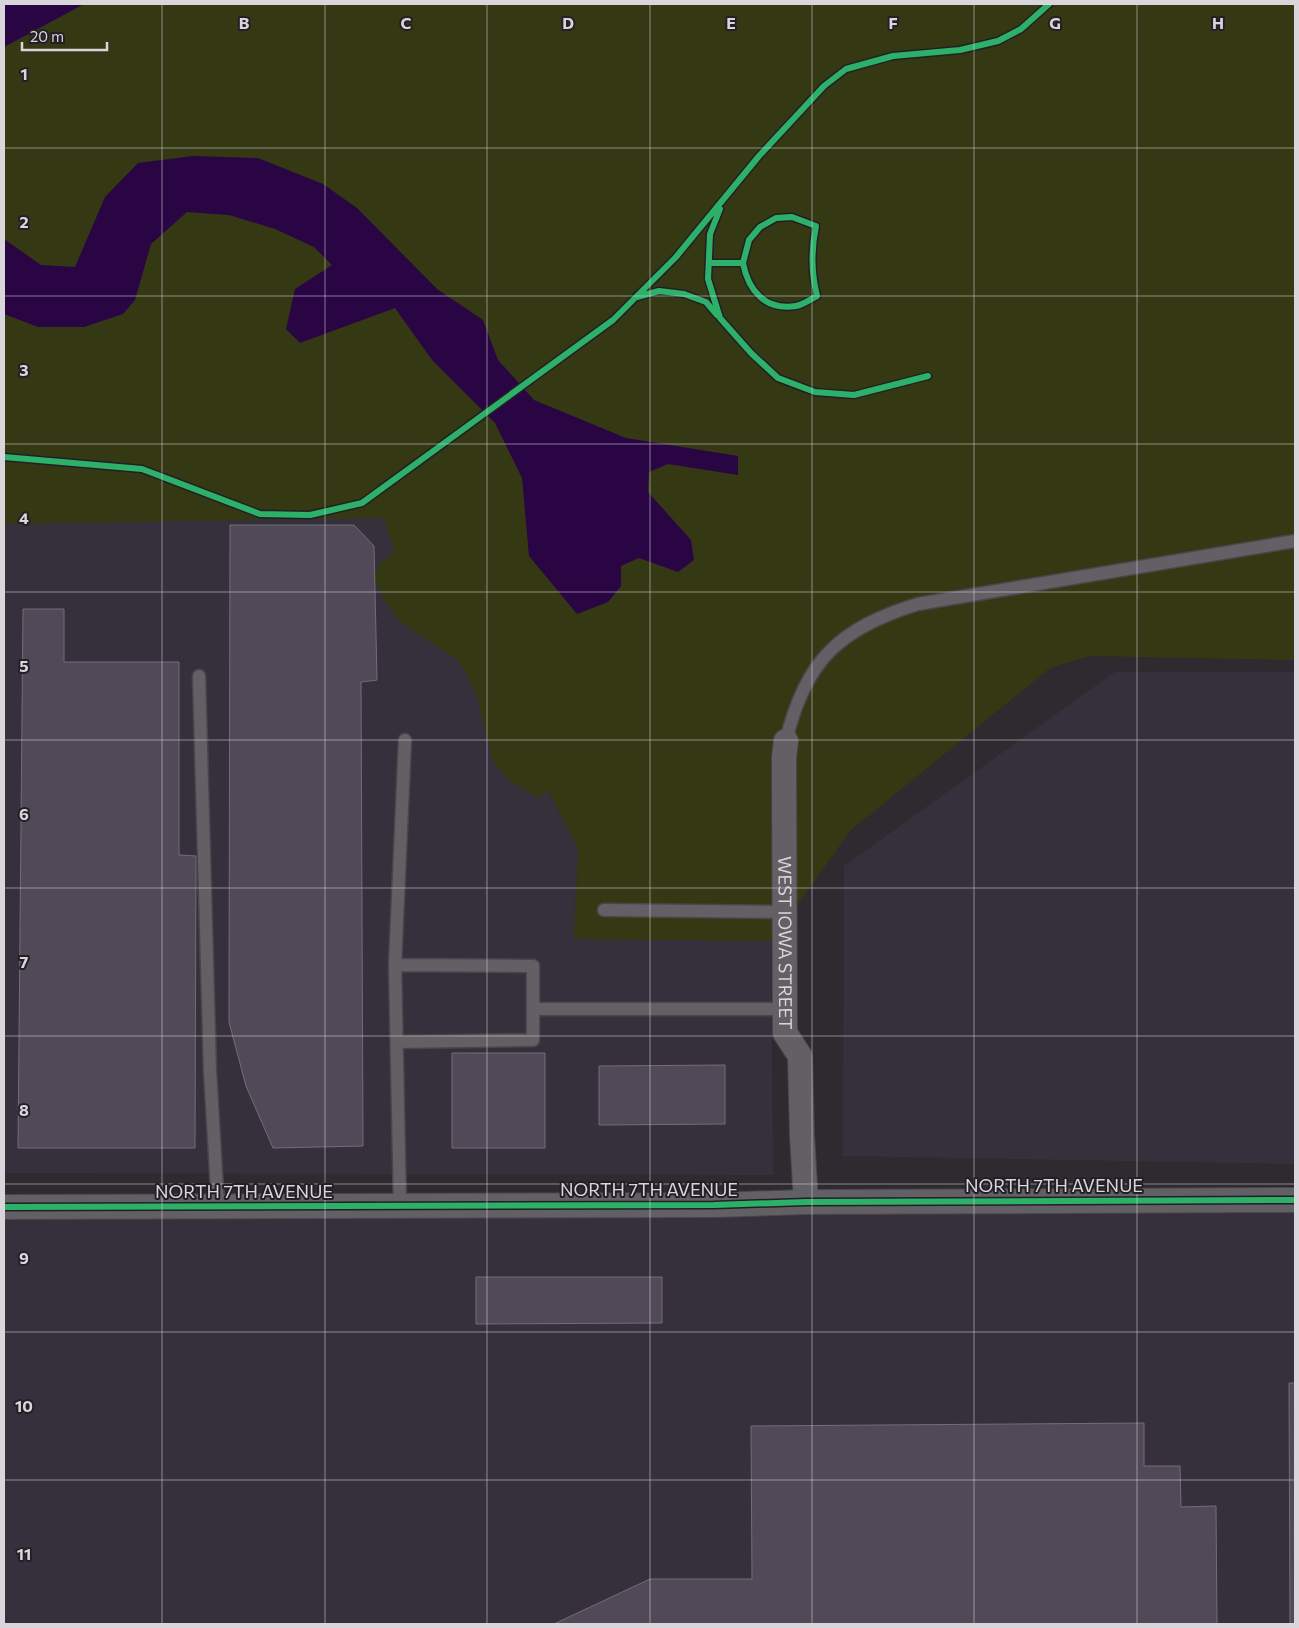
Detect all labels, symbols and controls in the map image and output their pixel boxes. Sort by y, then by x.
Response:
text: B [239,13,250,32]
text: C [401,13,412,32]
text: D [562,13,574,32]
text: E [726,13,736,32]
text: F [888,13,898,32]
text: G [1049,13,1061,32]
text: H [1212,13,1224,32]
scale bar [22,20,108,52]
text: 20 m [30,27,64,45]
text: 1 [20,64,28,83]
text: 2 [19,212,29,231]
text: 3 [19,360,29,379]
text: 4 [19,508,29,527]
text: 5 [19,656,29,675]
text: 6 [19,804,29,823]
street label: WEST IOWA STREET [774,856,797,1030]
text: 7 [20,952,29,971]
text: 8 [19,1100,29,1119]
street label: NORTH 7TH AVENUE [965,1174,1143,1196]
street label: NORTH 7TH AVENUE [560,1178,738,1200]
street label: NORTH 7TH AVENUE [155,1180,333,1202]
text: 9 [19,1248,29,1267]
text: 10 [15,1396,33,1415]
text: 11 [17,1544,31,1563]

